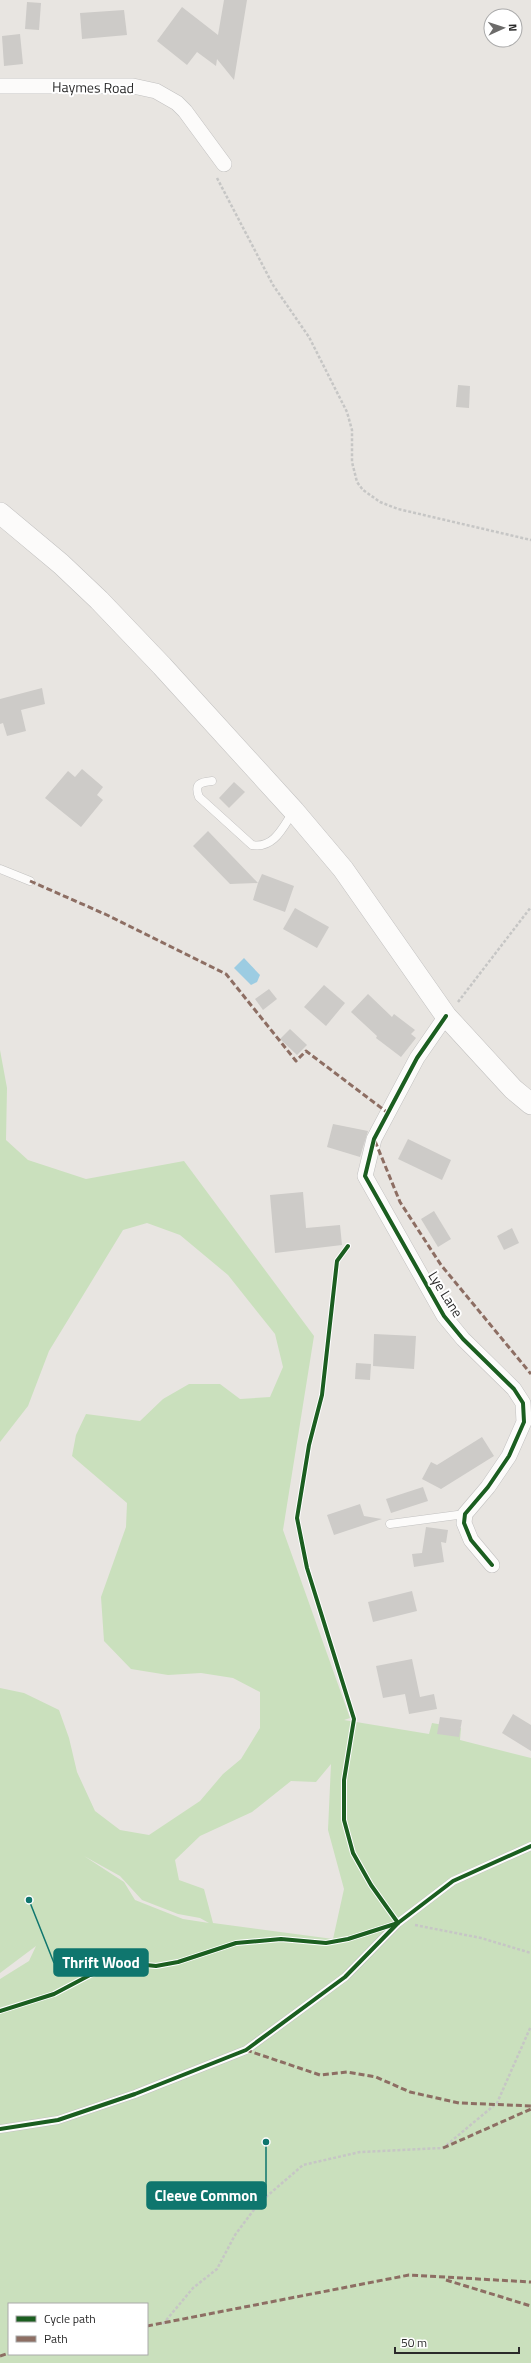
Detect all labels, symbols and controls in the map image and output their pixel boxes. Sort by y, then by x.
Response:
north arrow [483,8,523,48]
text: N [505,23,521,32]
street label: Haymes Road [52,76,134,98]
street label: Lye Lane [424,1267,468,1321]
callout: Thrift Wood [54,1949,148,1976]
text: Thrift Wood [62,1951,140,1974]
callout: Cleeve Common [147,2182,266,2209]
text: Cleeve Common [154,2184,258,2207]
legend [8,2303,148,2355]
text: Cycle path [44,2309,96,2328]
text: Path [44,2329,68,2348]
scale bar [395,2329,519,2355]
text: 50 m [401,2333,427,2352]

